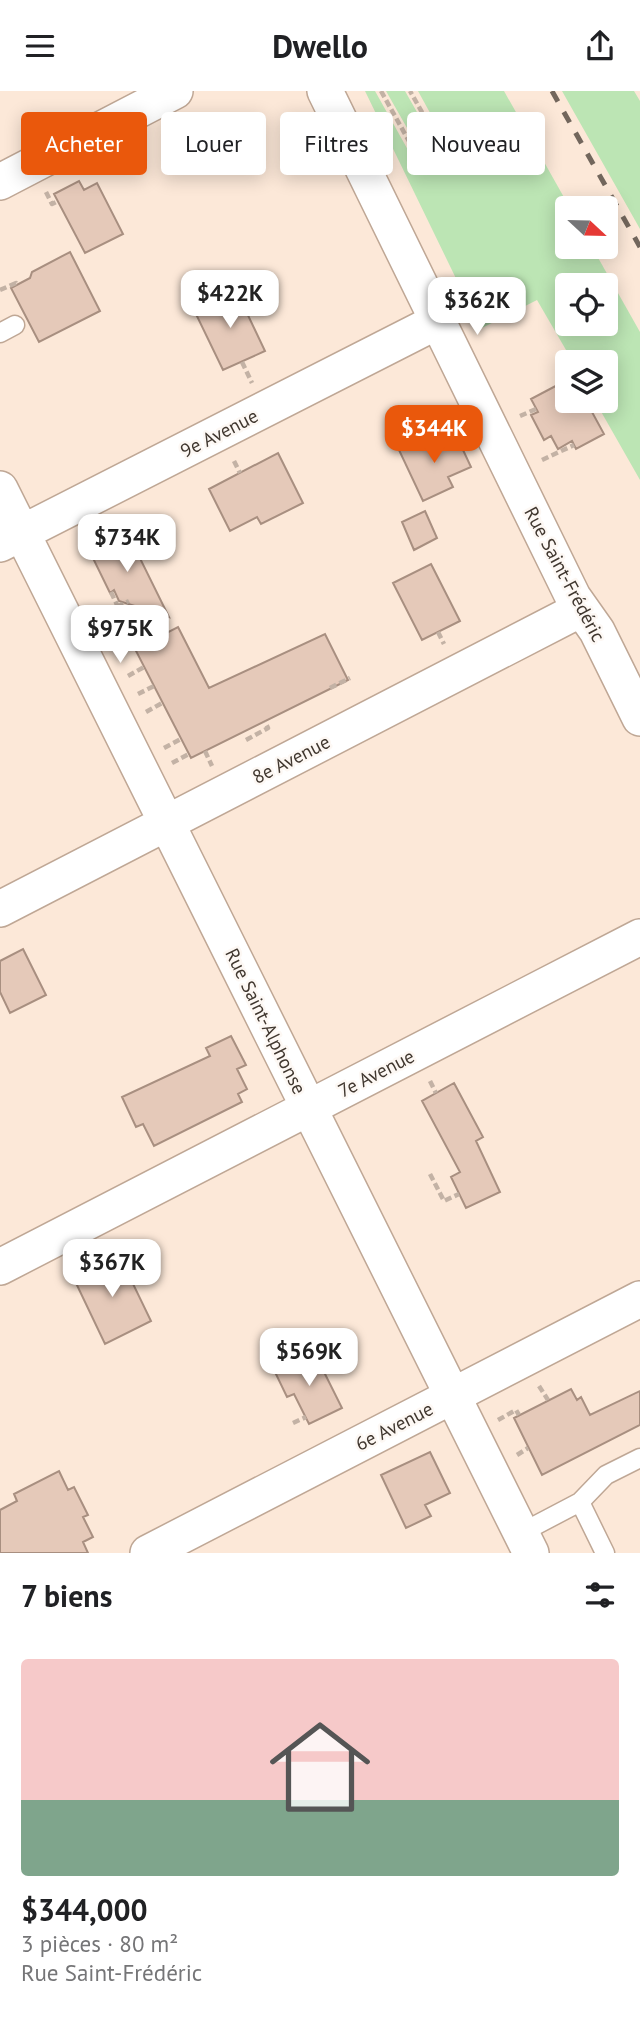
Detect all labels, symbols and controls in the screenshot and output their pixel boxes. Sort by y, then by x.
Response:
text: Dwello [272,25,368,67]
icon: menu [21,27,59,65]
icon: share [581,27,619,65]
chip: Acheter [21,112,147,175]
chip: Louer [161,112,266,175]
chip: Filtres [280,112,393,175]
chip: Nouveau [407,112,545,175]
north arrow [555,196,618,259]
map controls [555,196,618,413]
pin: $422K [181,271,279,330]
button: locate [555,273,618,336]
text: $422K [197,278,263,307]
pin: $362K [428,278,526,337]
text: $362K [444,285,510,314]
button: layers [555,350,618,413]
street label: 9e Avenue [176,403,262,463]
pin: $344K [385,405,483,465]
text: $344K [401,413,467,442]
street label: Rue Saint-Frédéric [519,502,611,646]
pin: $734K [78,515,176,574]
text: $734K [94,522,160,551]
pin: $975K [71,605,169,665]
text: $975K [87,613,153,642]
street label: 8e Avenue [248,729,334,789]
street label: Rue Saint-Alphonse [220,944,312,1098]
street label: 7e Avenue [334,1044,418,1102]
pin: $367K [63,1239,161,1299]
text: $367K [79,1247,145,1276]
pin: $569K [260,1329,358,1388]
text: $569K [276,1336,342,1365]
street label: 6e Avenue [351,1396,437,1456]
text: 7 biens [21,1576,112,1615]
icon: filters [581,1576,619,1614]
icon: home [257,1704,383,1830]
text: $344,000 [21,1890,148,1929]
text: 3 pièces · 80 m² [21,1929,178,1958]
text: Rue Saint-Frédéric [21,1958,202,1987]

